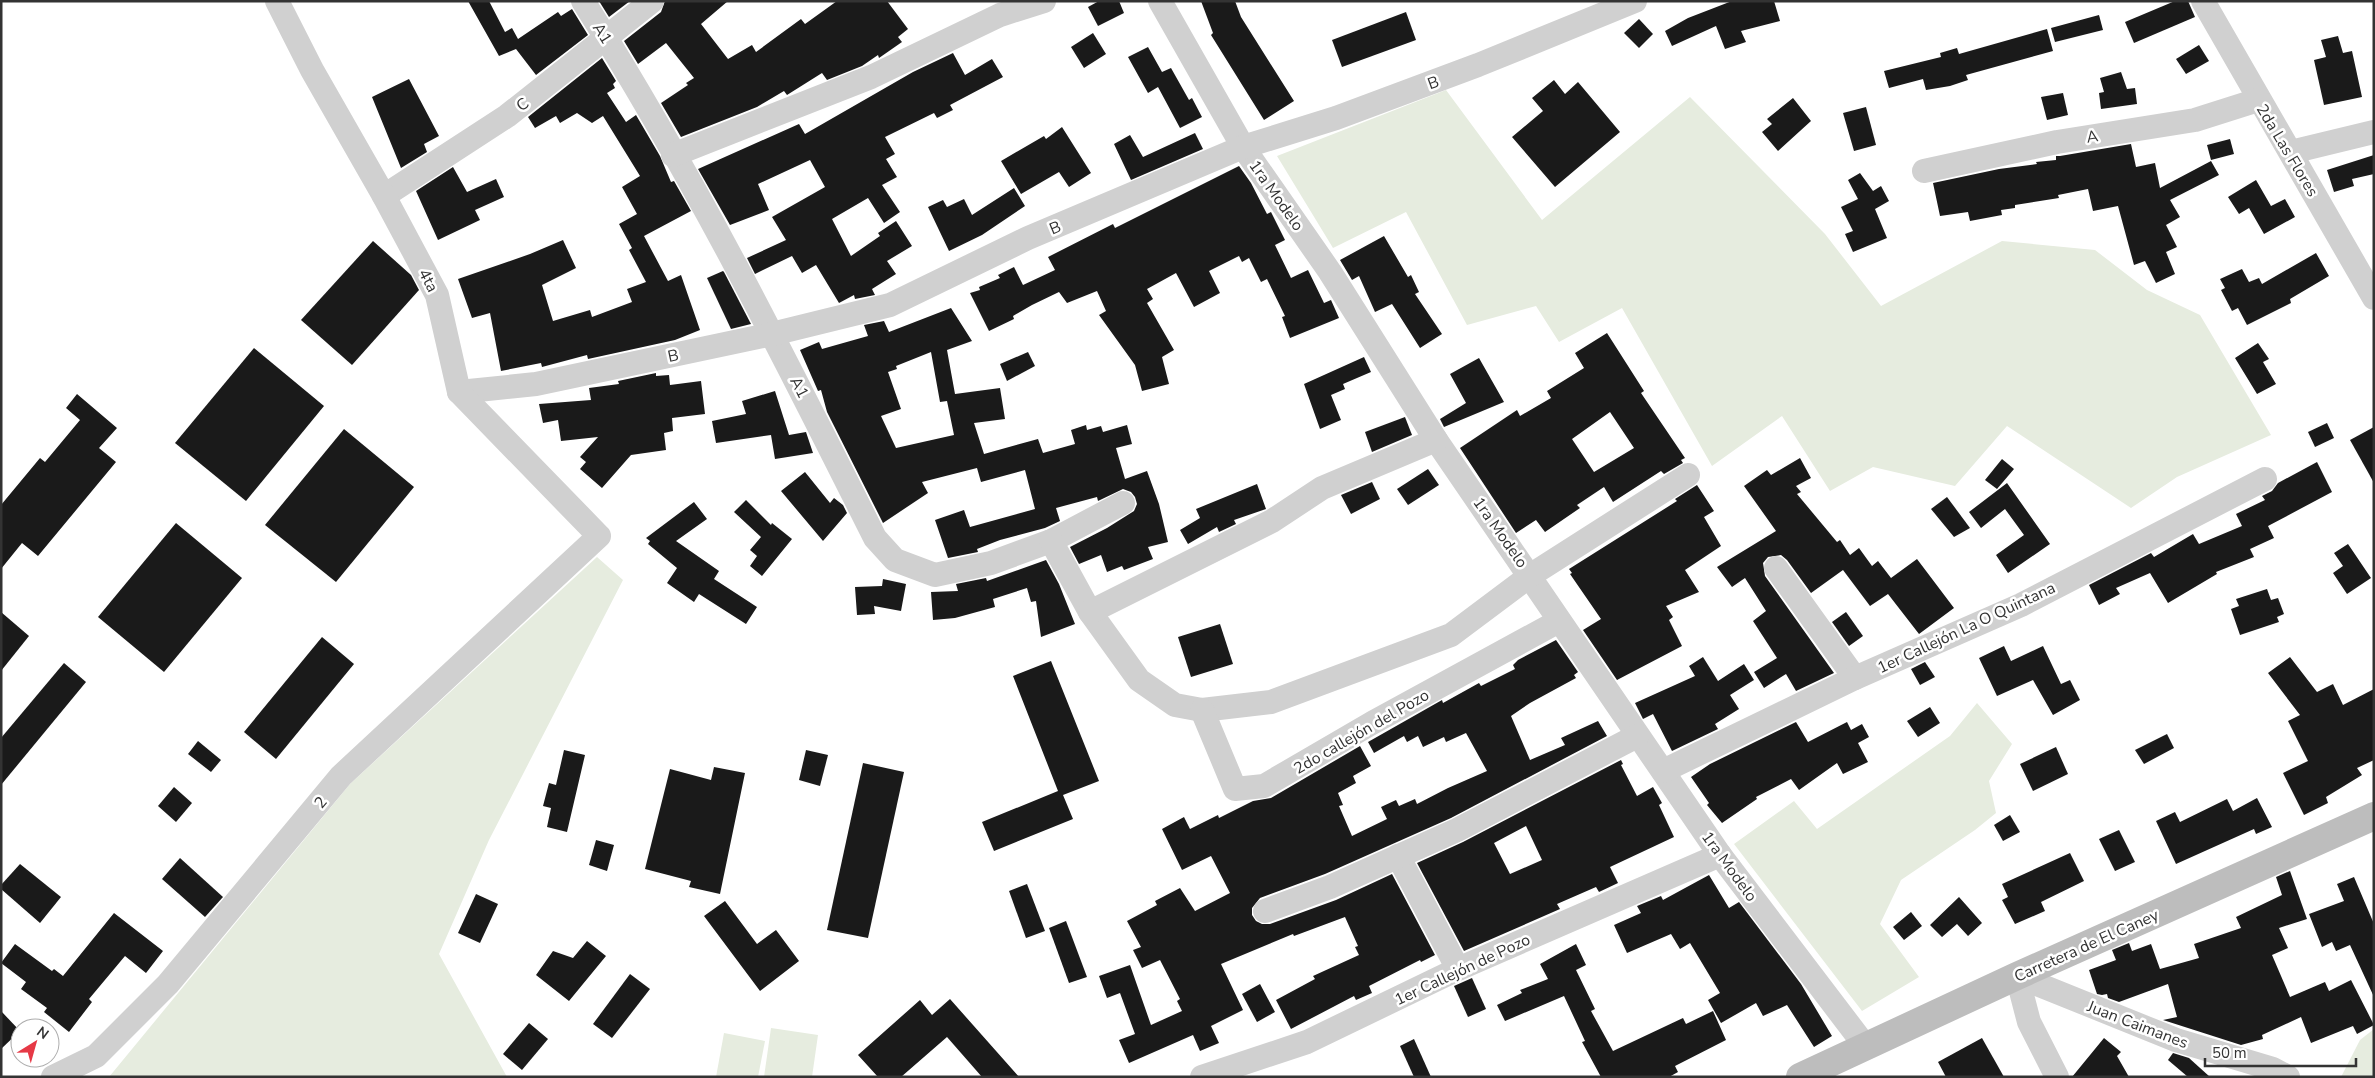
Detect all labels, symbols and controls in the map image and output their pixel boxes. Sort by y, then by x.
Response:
street label: A1 [587,19,617,48]
street label: B [1424,71,1442,95]
street label: C [512,93,534,117]
street label: 2da Las Flores [2251,100,2324,201]
street label: A [2085,125,2100,149]
street label: 1ra Modelo [1244,156,1309,235]
street label: B [1046,216,1065,240]
street label: 4ta [413,265,443,296]
street label: B [666,344,681,368]
street label: A1 [784,373,814,402]
street label: 1ra Modelo [1468,493,1533,572]
street label: 1er Callejón La O Quintana [1874,577,2059,679]
street label: 2do callejón del Pozo [1290,684,1433,780]
street label: 2 [309,792,332,813]
street label: 1ra Modelo [1696,827,1762,906]
street label: Carretera de El Caney [2011,904,2163,988]
street label: 1er Callejón de Pozo [1391,929,1534,1011]
street label: Juan Caimanes [2083,995,2191,1054]
north arrow [10,1018,60,1068]
text: N [33,1022,52,1044]
scale bar [2205,1036,2356,1068]
text: 50 m [2212,1043,2247,1063]

